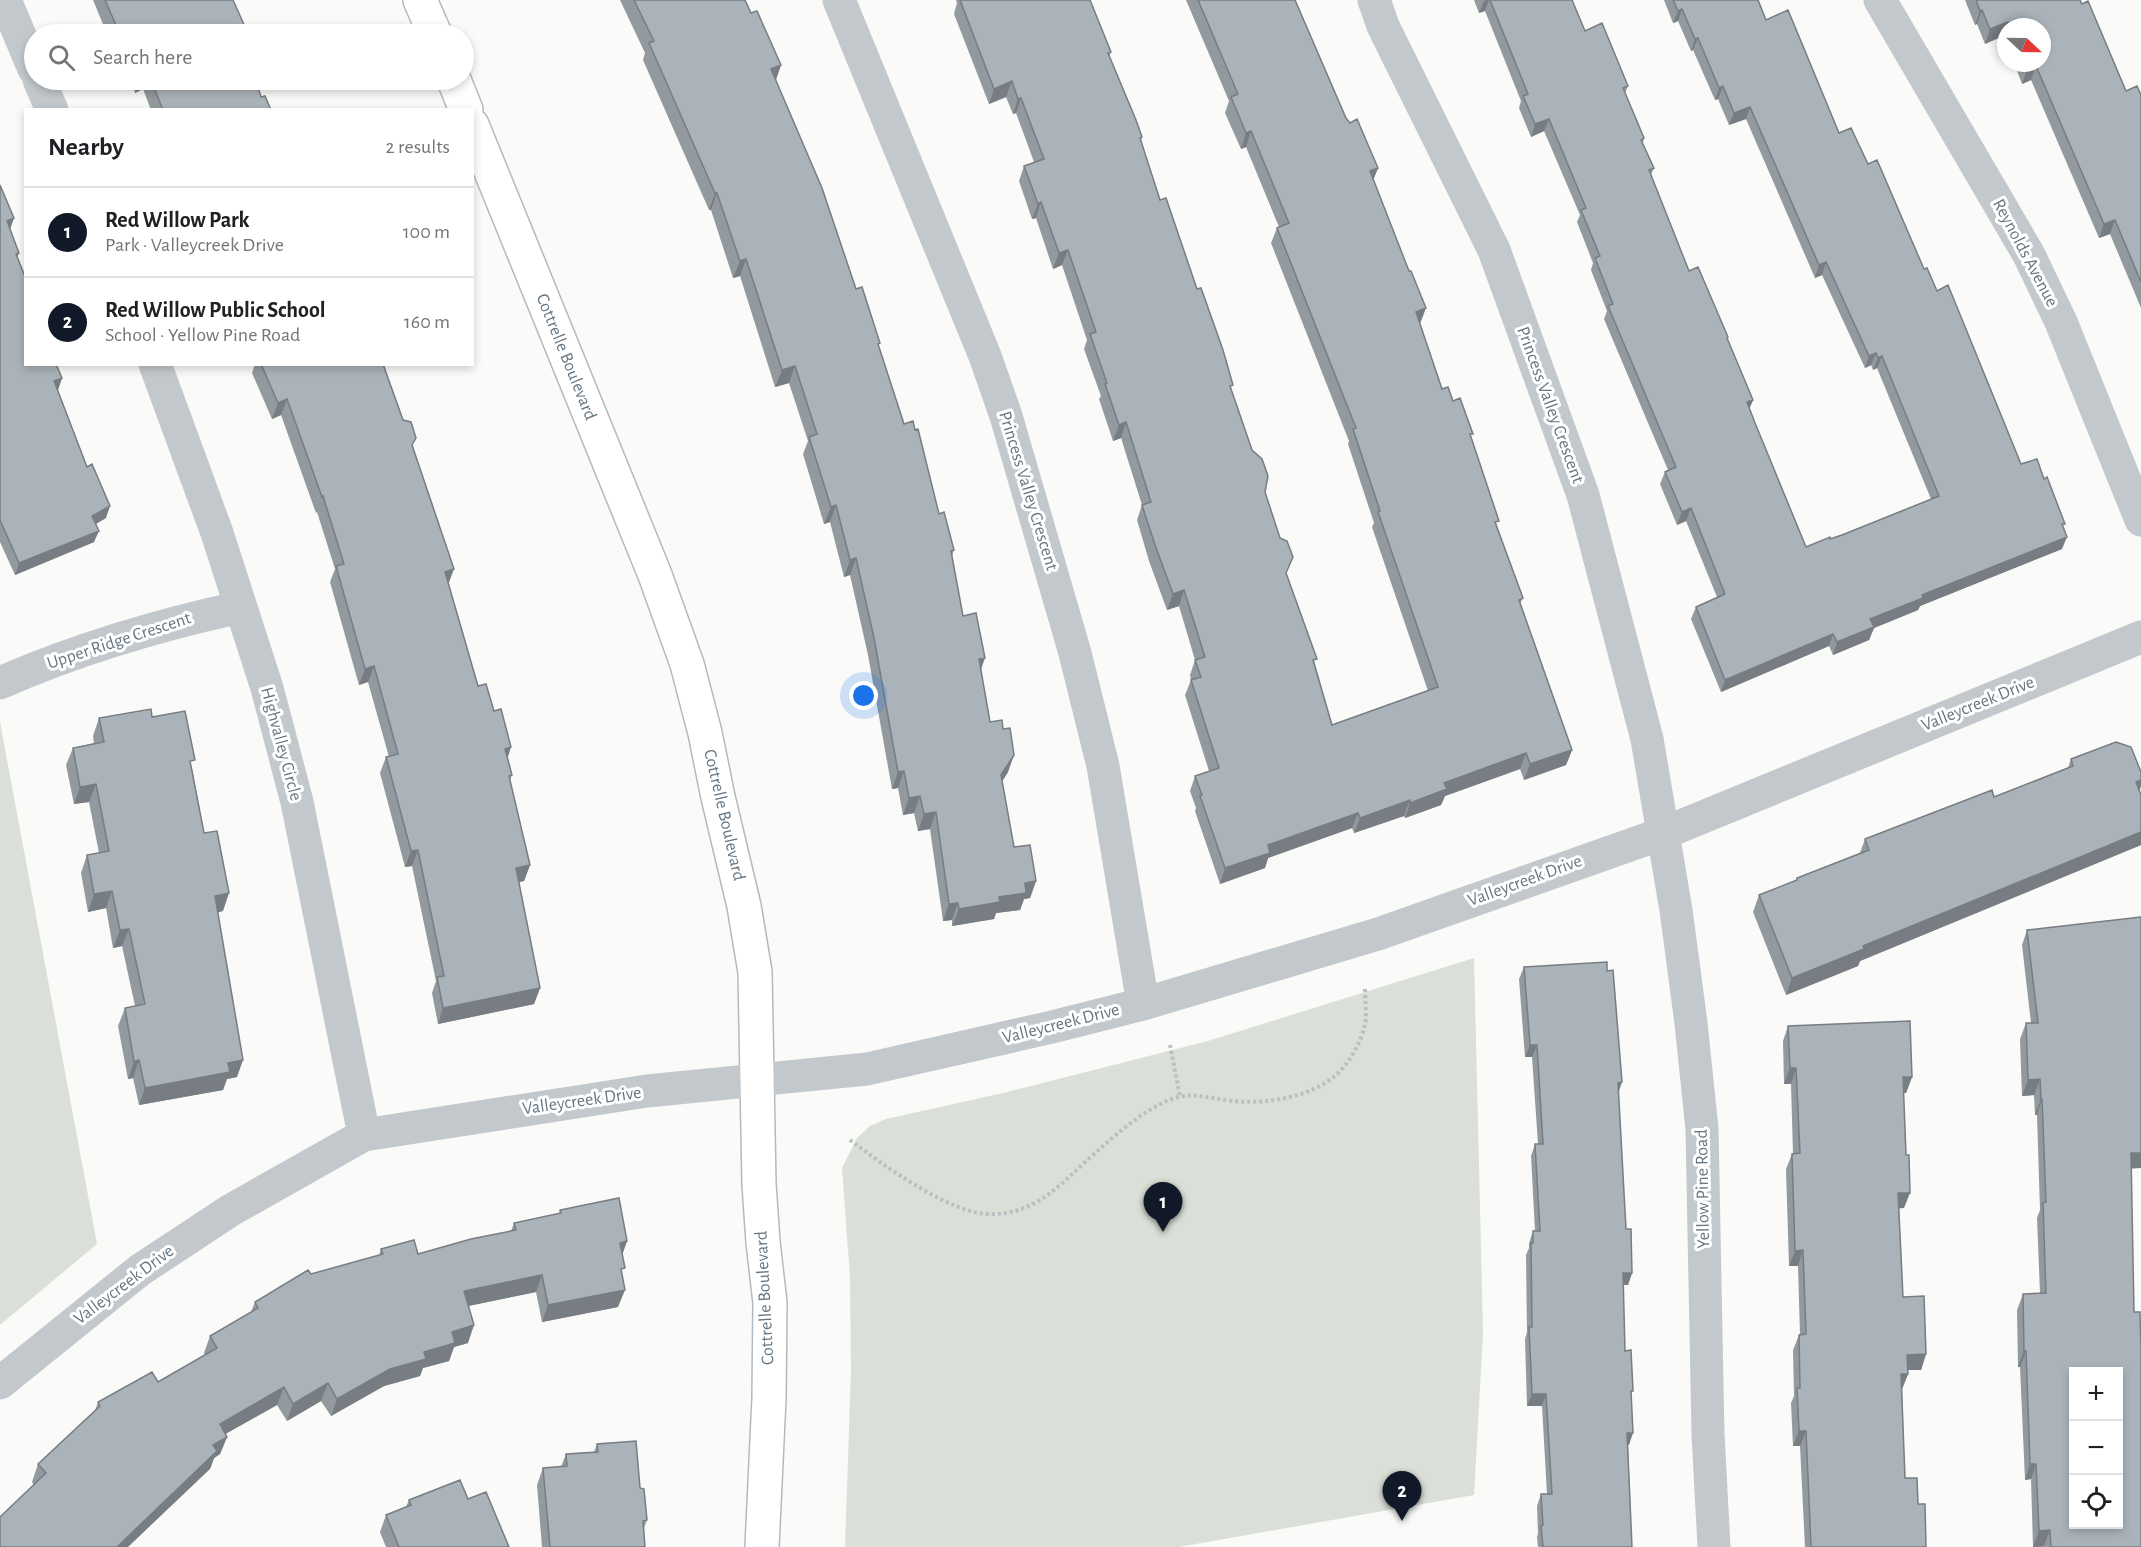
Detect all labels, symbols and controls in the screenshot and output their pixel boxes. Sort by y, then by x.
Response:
north arrow [1997,18,2051,72]
search box [24,24,474,90]
icon: search [45,41,78,74]
text: Search here [93,46,192,68]
text: Nearby [48,134,124,160]
text: 2 results [386,137,450,157]
street label: Reynolds Avenue [1989,196,2061,310]
text: Red Willow Park [105,209,249,231]
text: 1 [64,222,71,242]
text: 100 m [403,222,450,242]
text: Park · Valleycreek Drive [105,235,284,255]
street label: Cottrelle Boulevard [532,291,600,423]
text: Red Willow Public School [105,299,326,321]
text: 2 [63,312,72,332]
text: 160 m [404,312,450,332]
street label: Princess Valley Crescent [1513,324,1587,486]
text: School · Yellow Pine Road [105,325,300,345]
street label: Princess Valley Crescent [995,409,1061,573]
street label: Upper Ridge Crescent [45,609,193,673]
street label: Valleycreek Drive [1919,673,2037,735]
your location [849,681,878,710]
street label: Highvalley Circle [257,685,305,803]
street label: Cottrelle Boulevard [700,747,748,883]
street label: Valleycreek Drive [1466,852,1584,910]
street label: Valleycreek Drive [1001,1001,1121,1047]
street label: Valleycreek Drive [521,1084,643,1118]
street label: Yellow Pine Road [1693,1129,1713,1249]
pin: 1 [1144,1182,1182,1232]
street label: Cottrelle Boulevard [752,1230,778,1366]
street label: Valleycreek Drive [71,1242,177,1328]
map controls [2069,1367,2123,1529]
button: + [2069,1367,2123,1421]
button: − [2069,1421,2123,1475]
pin: 2 [1382,1472,1422,1521]
button: locate [2069,1475,2123,1529]

